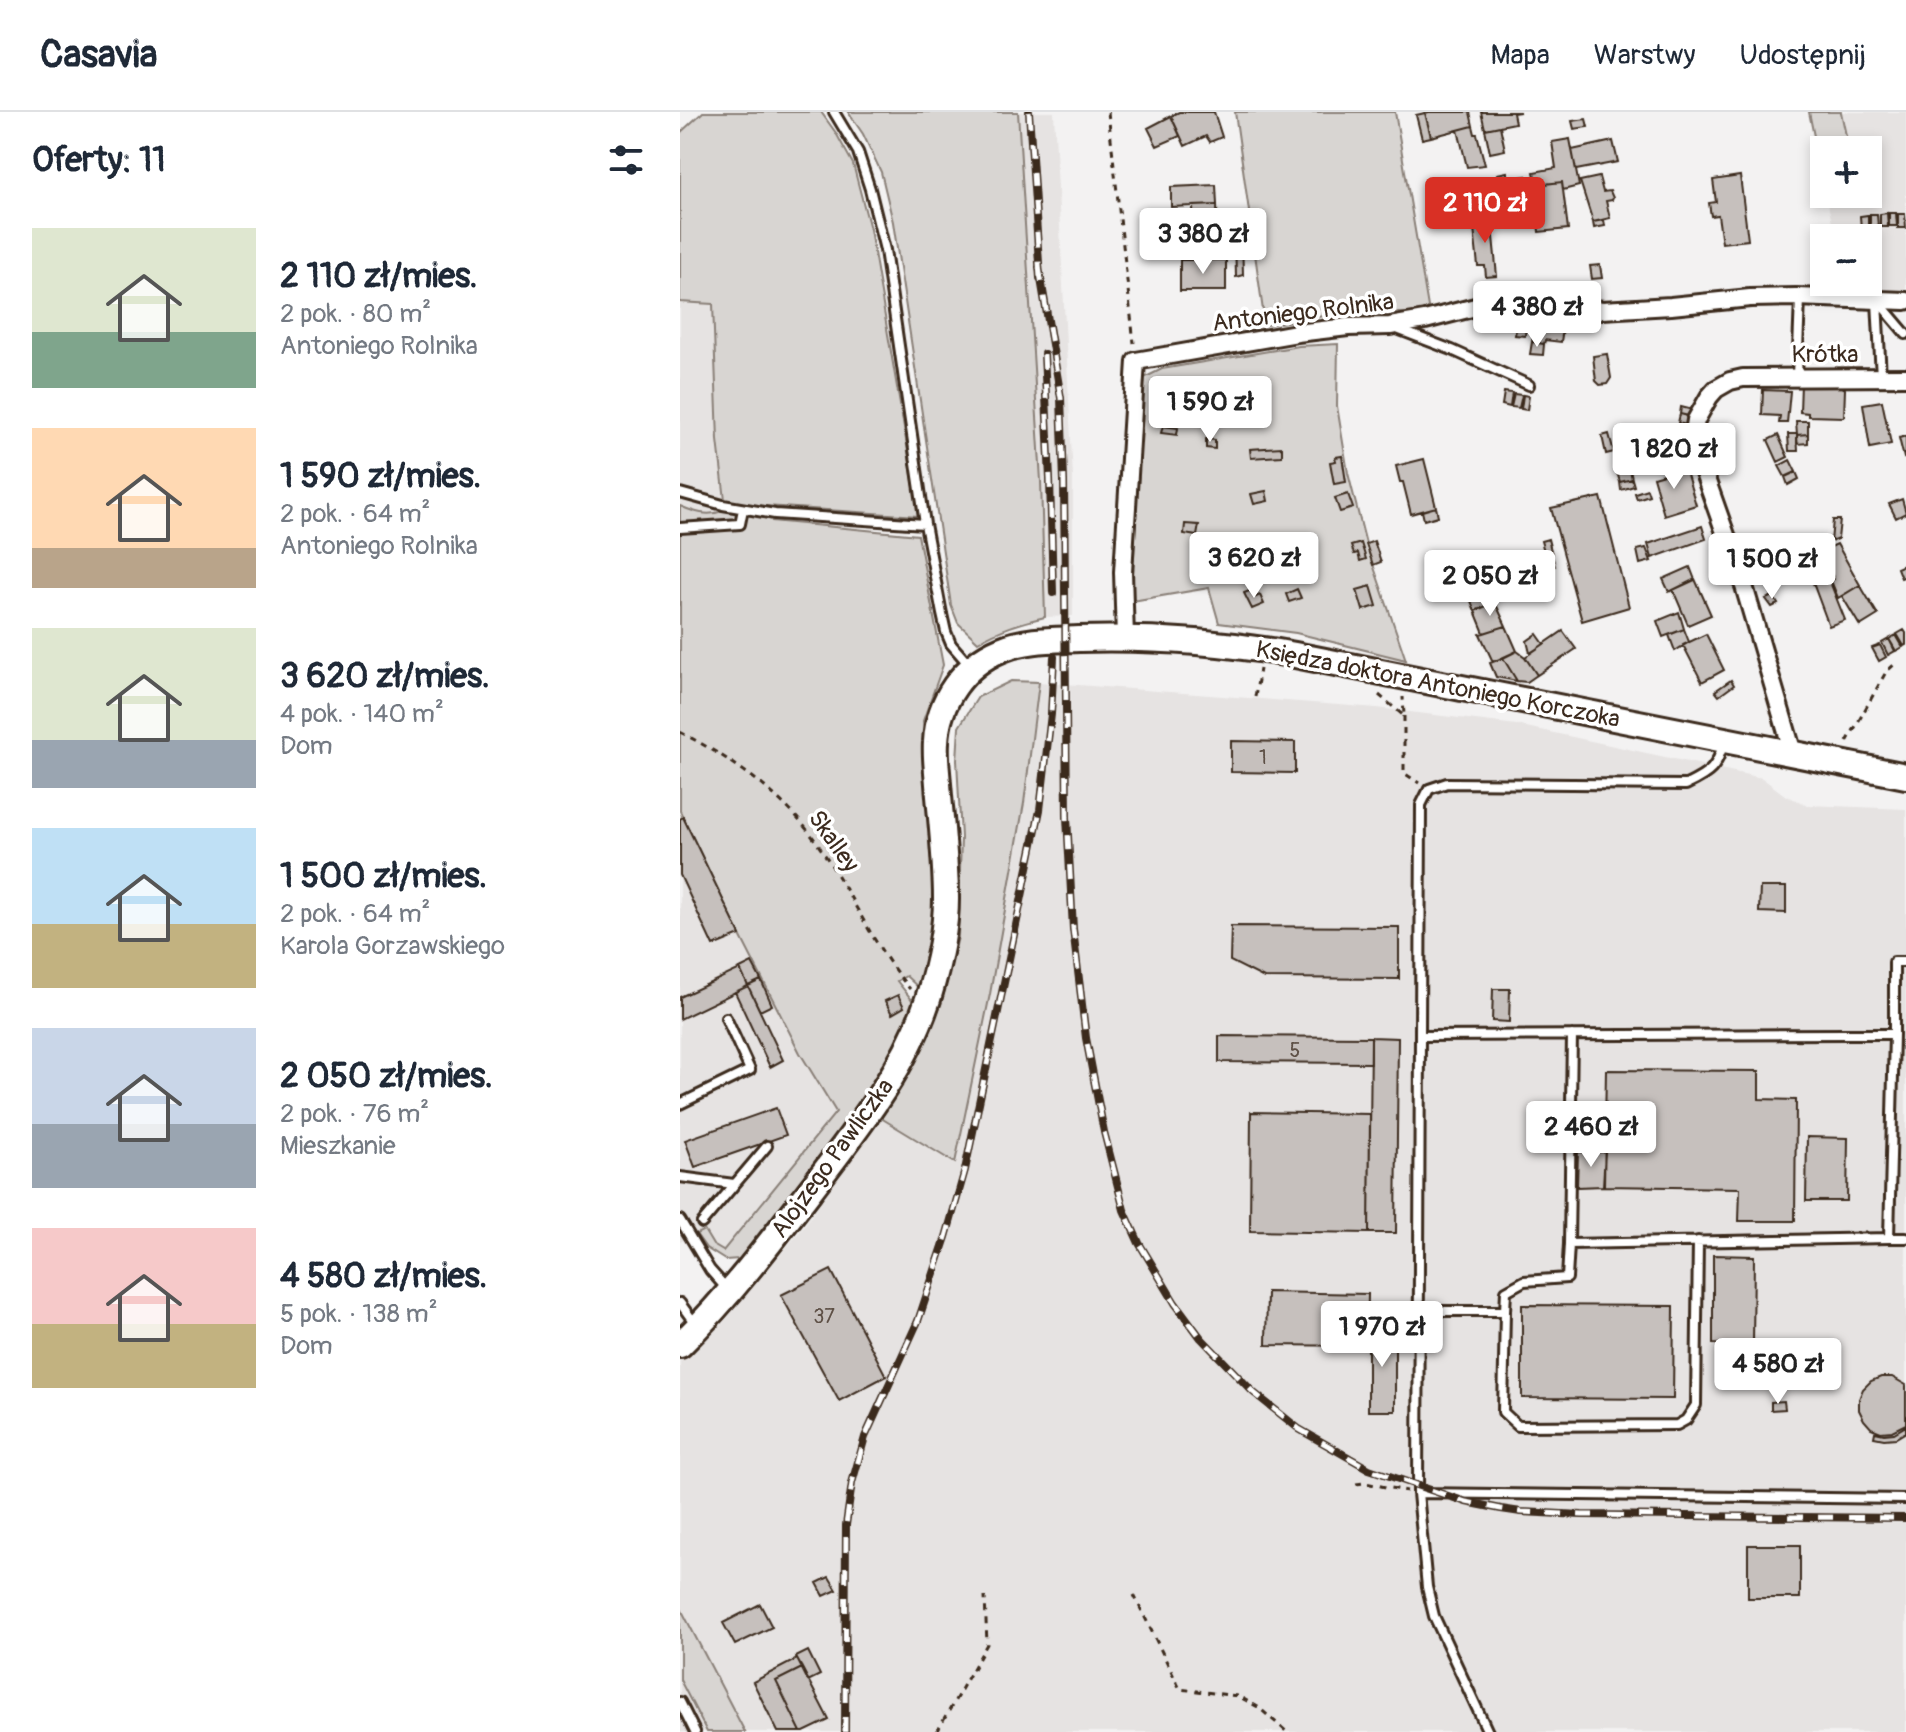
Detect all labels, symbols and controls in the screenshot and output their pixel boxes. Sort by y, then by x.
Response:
text: Casavia [40,31,157,79]
text: Mapa [1490,38,1550,73]
text: Warstwy [1594,38,1695,73]
text: Udostępnij [1739,38,1866,73]
map controls [1810,136,1882,296]
button: + [1810,136,1882,208]
icon: filters [604,138,648,182]
text: Oferty: 11 [32,139,166,182]
pin: 2 110 zł [1402,177,1568,245]
text: 2 110 zł [1443,187,1527,219]
pin: 3 380 zł [1120,208,1286,276]
text: 3 380 zł [1157,218,1249,250]
button: − [1810,224,1882,296]
text: 2 110 zł/mies. [280,255,478,298]
icon: home [96,260,192,356]
pin: 4 380 zł [1454,281,1620,349]
street label: Antoniego Rolnika [1211,287,1395,338]
text: 4 380 zł [1491,291,1583,323]
text: 2 pok. · 80 m² [280,298,431,330]
text: Antoniego Rolnika [280,330,478,362]
street label: Krótka [1791,340,1859,369]
pin: 1 590 zł [1127,376,1293,444]
text: 1 590 zł [1167,386,1253,418]
pin: 1 820 zł [1591,423,1757,491]
text: 1 820 zł [1631,433,1717,465]
text: 1 590 zł/mies. [280,455,481,498]
icon: home [96,460,192,556]
text: 2 pok. · 64 m² [280,498,430,530]
text: Antoniego Rolnika [280,530,478,562]
pin: 3 620 zł [1171,532,1337,600]
pin: 1 500 zł [1689,533,1855,601]
text: 3 620 zł [1207,542,1301,574]
text: 1 500 zł [1726,543,1818,575]
pin: 2 050 zł [1407,550,1573,618]
text: 2 050 zł [1442,560,1538,592]
street label: Księdza doktora Antoniego Korczoka [1253,635,1622,734]
text: 3 620 zł/mies. [280,655,490,698]
icon: home [96,660,192,756]
text: 4 pok. · 140 m² [280,698,444,730]
text: Dom [280,730,333,762]
house number: 1 [1259,745,1267,770]
street label: Skalley [802,805,865,878]
text: 1 500 zł/mies. [280,855,487,898]
icon: home [96,860,192,956]
text: 2 pok. · 64 m² [280,898,430,930]
text: Karola Gorzawskiego [280,930,505,962]
house number: 5 [1290,1038,1300,1063]
text: 2 050 zł/mies. [280,1055,493,1098]
icon: home [96,1060,192,1156]
street label: Alojzego Pawliczka [765,1073,900,1244]
text: 2 pok. · 76 m² [280,1098,429,1130]
pin: 2 460 zł [1508,1101,1674,1169]
text: 2 460 zł [1544,1111,1638,1143]
text: Mieszkanie [280,1130,396,1162]
text: 4 580 zł/mies. [280,1255,487,1298]
icon: home [96,1260,192,1356]
text: 5 pok. · 138 m² [280,1298,438,1330]
pin: 1 970 zł [1299,1301,1465,1369]
house number: 37 [813,1304,835,1329]
text: 1 970 zł [1339,1311,1425,1343]
text: Dom [280,1330,333,1362]
pin: 4 580 zł [1695,1338,1861,1406]
text: 4 580 zł [1732,1348,1824,1380]

